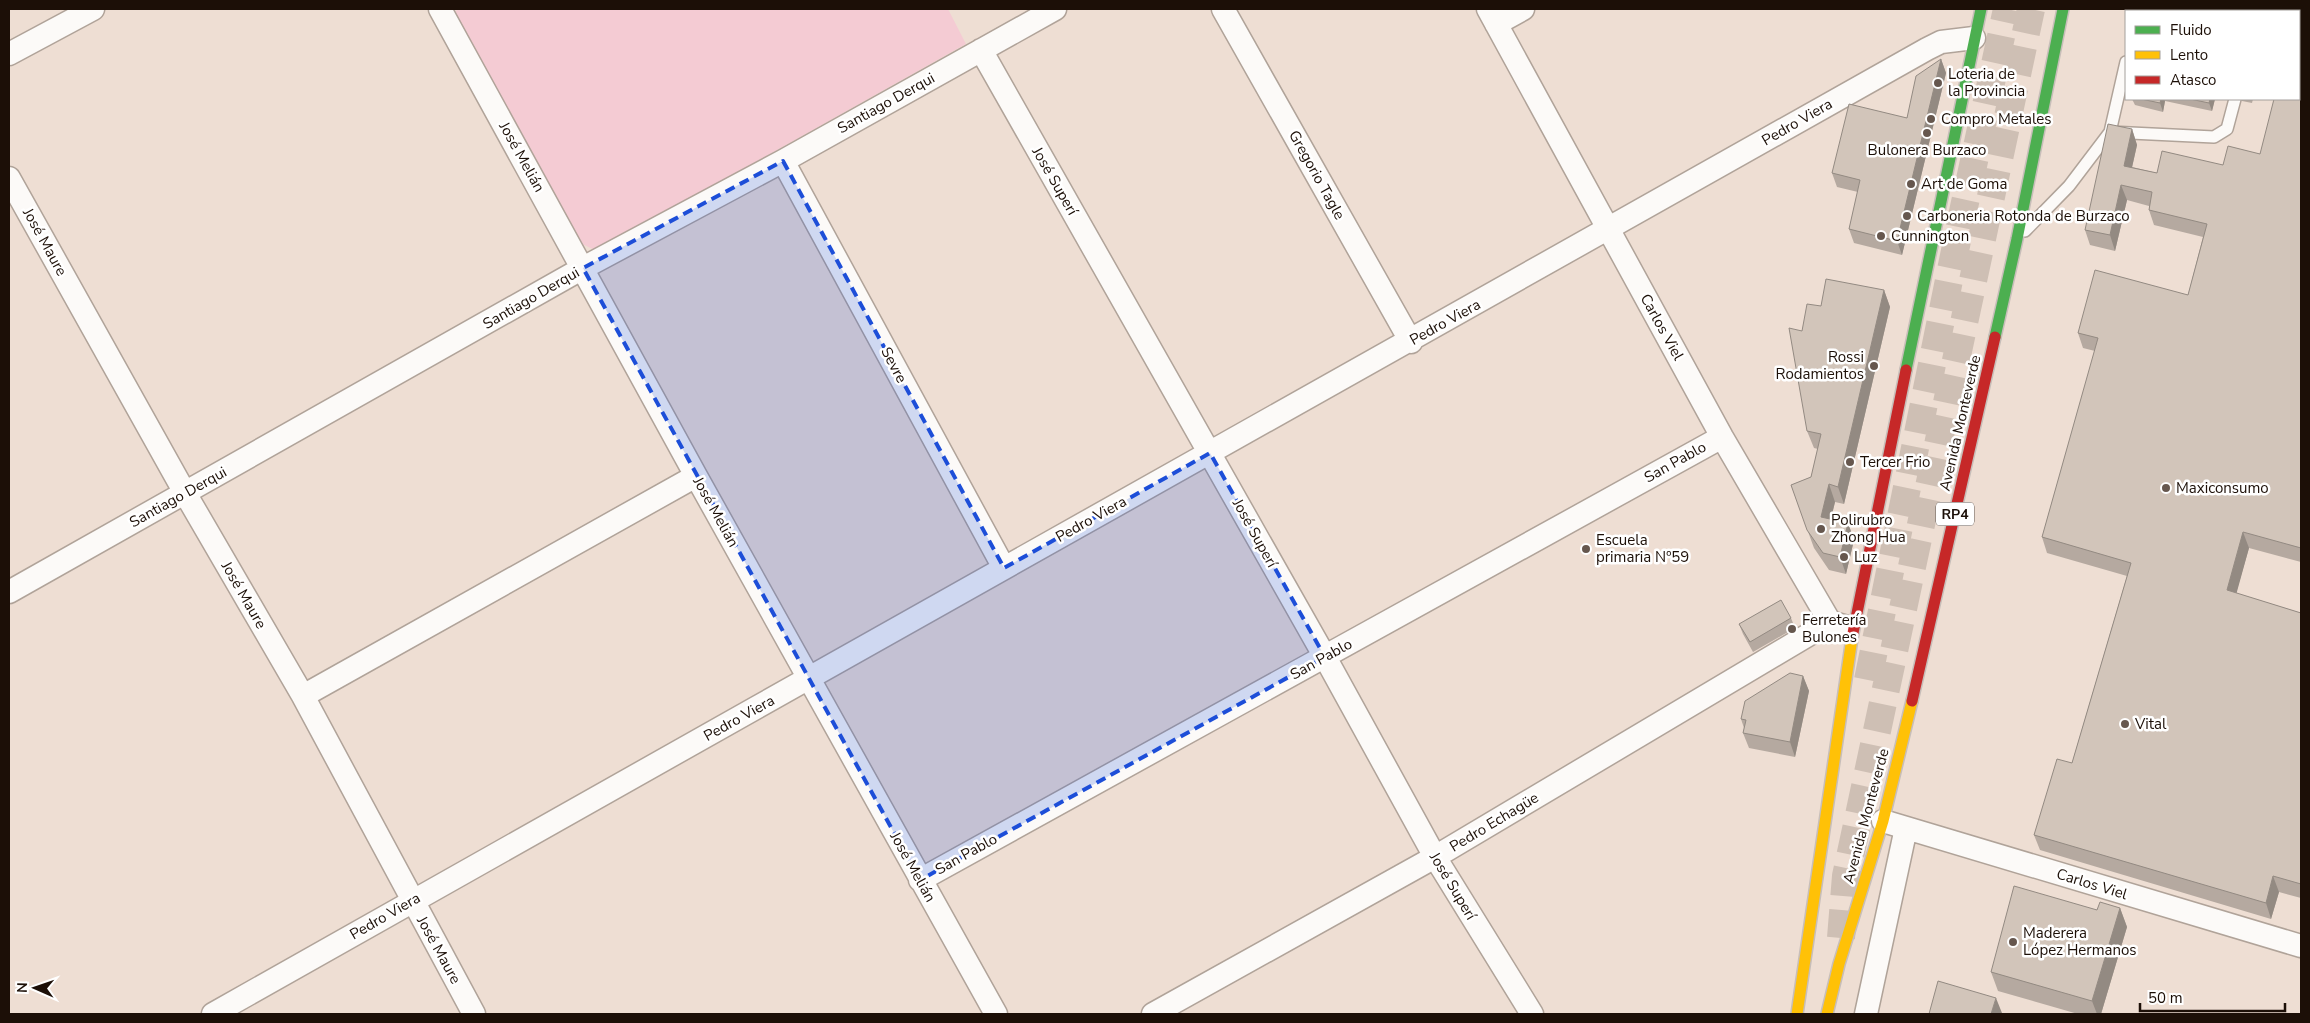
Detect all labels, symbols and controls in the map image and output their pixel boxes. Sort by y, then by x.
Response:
legend [2125,10,2300,100]
text: Fluido [2170,20,2212,40]
text: Lento [2170,45,2208,65]
place label: Loteria de la Provincia [1948,64,2025,101]
street label: Santiago Derqui [834,68,938,138]
text: Atasco [2170,70,2216,90]
marker: Loteria de la Provincia [1932,77,1944,89]
street label: Pedro Viera [1758,94,1836,150]
place label: Compro Metales [1941,109,2052,129]
marker: Compro Metales [1925,113,1937,125]
street label: José Melián [494,117,550,196]
street label: Gregorio Tagle [1284,127,1350,223]
marker: Bulonera Burzaco [1921,127,1933,139]
place label: Bulonera Burzaco [1868,140,1986,160]
street label: José Superí [1027,142,1083,220]
place label: Art de Goma [1921,174,2007,194]
marker: Art de Goma [1905,178,1917,190]
street label: José Maure [18,204,72,280]
place label: Carboneria Rotonda de Burzaco [1917,206,2130,226]
marker: Carboneria Rotonda de Burzaco [1901,210,1913,222]
place label: Cunnington [1891,226,1969,246]
marker: Cunnington [1875,230,1887,242]
street label: Santiago Derqui [479,262,583,334]
street label: Carlos Viel [1636,290,1689,364]
street label: Pedro Viera [1406,294,1484,350]
street label: Sevre [876,343,912,387]
place label: Rossi Rodamientos [1776,347,1864,384]
street label: Avenida Monteverde [1935,353,1985,493]
marker: Rossi Rodamientos [1868,360,1880,372]
street label: San Pablo [1640,437,1710,487]
place label: Tercer Frio [1860,452,1930,472]
marker: Tercer Frio [1844,456,1856,468]
street label: Santiago Derqui [126,462,230,532]
street label: José Melián [688,472,744,551]
place label: Maxiconsumo [2176,478,2269,498]
marker: Maxiconsumo [2160,482,2172,494]
street label: Pedro Viera [1052,491,1130,547]
street label: José Superí [1227,494,1283,572]
road number: RP4 [1936,502,1974,526]
place label: Polirubro Zhong Hua [1831,510,1906,547]
marker: Polirubro Zhong Hua [1815,523,1827,535]
place label: Escuela primaria Nº59 [1596,530,1689,567]
marker: Escuela primaria Nº59 [1580,543,1592,555]
place label: Luz [1854,547,1877,567]
marker: Luz [1838,551,1850,563]
street label: José Maure [216,557,271,632]
place label: Ferretería Bulones [1802,610,1867,647]
marker: Ferretería Bulones [1786,623,1798,635]
street label: San Pablo [1286,634,1356,684]
street label: Pedro Viera [700,690,778,746]
place label: Vital [2134,714,2167,734]
marker: Vital [2119,718,2131,730]
street label: Avenida Monteverde [1838,746,1894,886]
street label: Pedro Echagüe [1446,788,1542,856]
street label: José Melián [885,827,941,906]
street label: San Pablo [931,829,1001,879]
street label: José Superí [1424,848,1482,925]
street label: Carlos Viel [2054,864,2130,904]
street label: Pedro Viera [346,888,424,944]
street label: José Maure [412,912,466,988]
place label: Maderera López Hermanos [2023,923,2137,960]
marker: Maderera López Hermanos [2007,936,2019,948]
north arrow [10,963,60,1013]
scale bar [2140,980,2285,1012]
text: N [13,982,32,993]
text: 50 m [2148,988,2183,1008]

